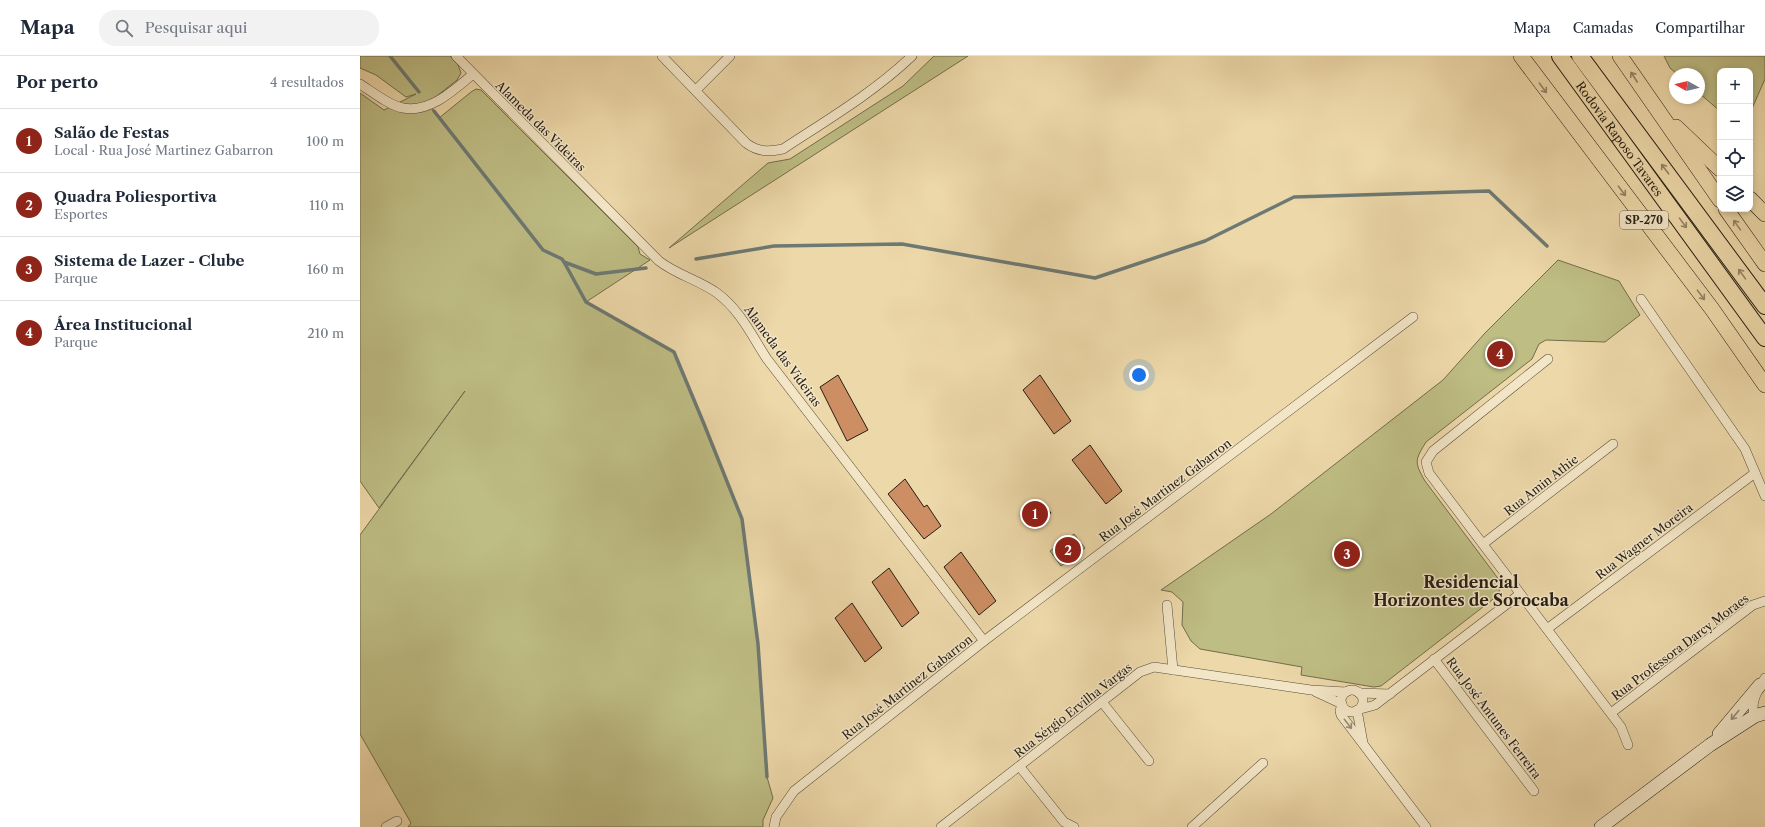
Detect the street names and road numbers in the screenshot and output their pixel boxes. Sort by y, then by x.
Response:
street label: Alameda das Videiras [492,77,589,174]
street label: Rodovia Raposo Tavares [1573,78,1667,199]
road number: SP-270 [1620,211,1668,229]
street label: Alameda das Videiras [741,302,825,410]
street label: Rua José Martinez Gabarron [1096,435,1234,545]
street label: Rua Amin Athie [1501,451,1581,519]
street label: Rua Wagner Moreira [1592,499,1696,582]
street label: Rua Professora Darcy Moraes [1608,591,1752,703]
street label: Rua José Martinez Gabarron [839,631,976,743]
street label: Rua José Antunes Ferreira [1443,654,1545,782]
street label: Rua Sérgio Ervilha Vargas [1011,659,1135,761]

